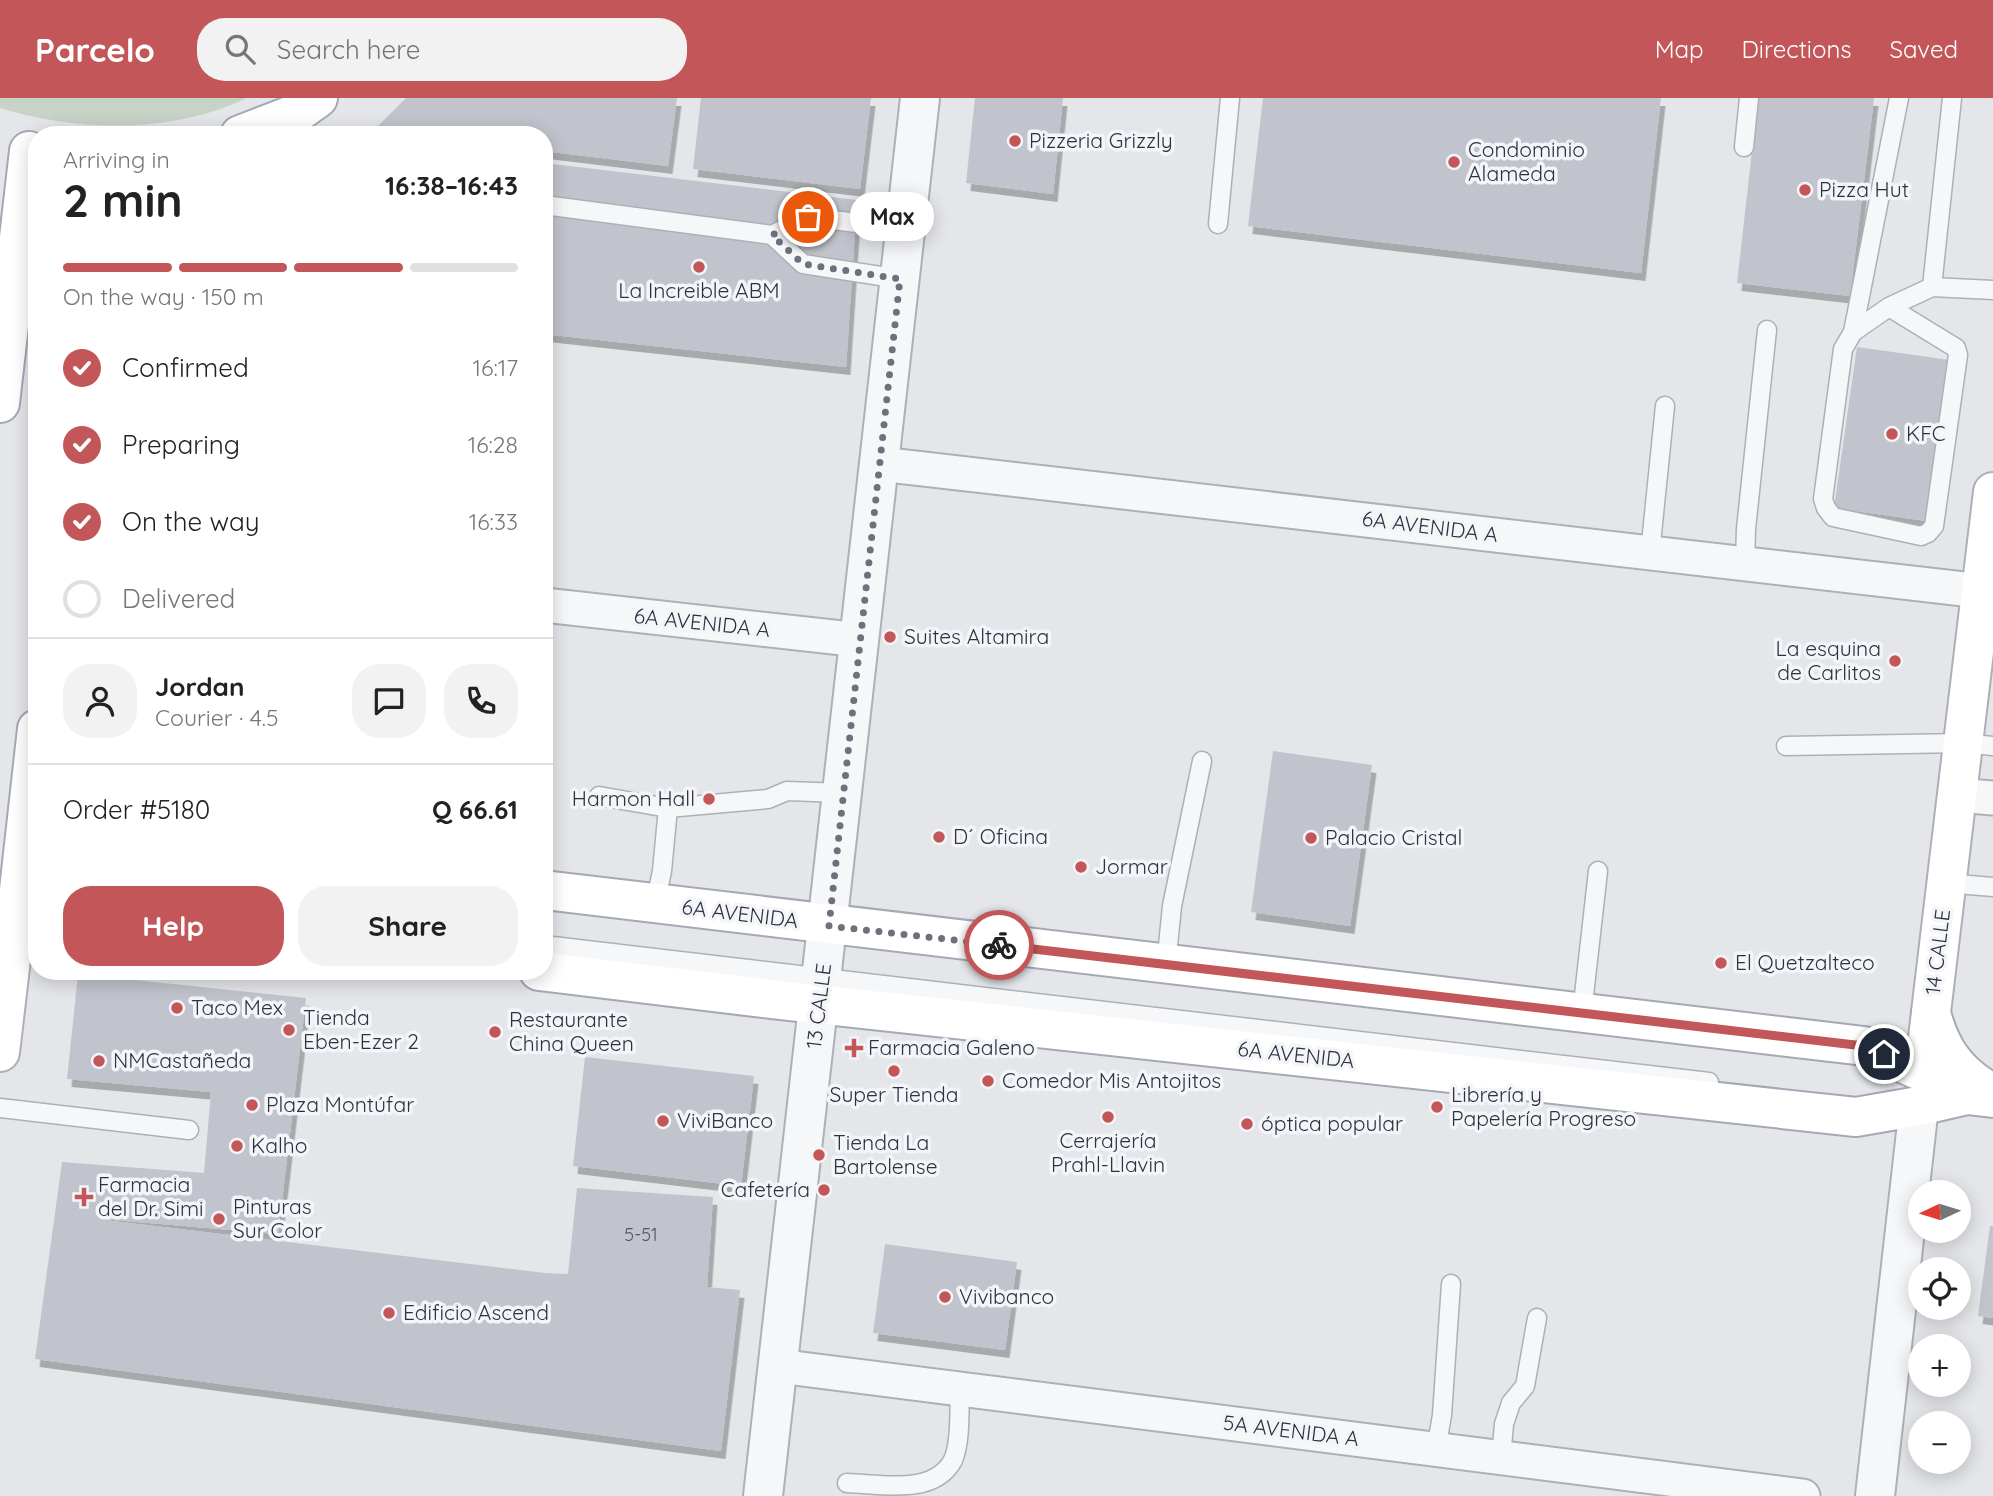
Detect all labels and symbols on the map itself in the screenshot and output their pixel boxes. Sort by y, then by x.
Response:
place label: Pizzeria Grizzly [1029,127,1173,153]
marker: Pizzeria Grizzly [1007,133,1023,149]
place label: Condominio Alameda [1468,136,1585,186]
marker: Condominio Alameda [1446,154,1462,170]
place label: Pizza Hut [1819,176,1909,202]
marker: Pizza Hut [1797,182,1813,198]
pin [778,187,838,247]
callout: Max [850,192,934,242]
marker: La Increible ABM [691,259,707,275]
place label: La Increible ABM [618,277,780,303]
place label: KFC [1906,420,1946,446]
marker: KFC [1884,426,1900,442]
street label: 6A AVENIDA A [1361,505,1500,547]
street label: 6A AVENIDA A [633,602,771,642]
place label: Suites Altamira [904,623,1049,649]
marker: Suites Altamira [882,629,898,645]
place label: La esquina de Carlitos [1776,635,1881,685]
marker: La esquina de Carlitos [1887,653,1903,669]
place label: Harmon Hall [572,785,695,811]
marker: Harmon Hall [701,791,717,807]
place label: D´ Oficina [953,823,1048,849]
place label: Palacio Cristal [1325,824,1462,850]
marker: D´ Oficina [931,829,947,845]
marker: Palacio Cristal [1303,830,1319,846]
place label: Jormar [1095,853,1168,879]
marker: Jormar [1073,859,1089,875]
street label: 6A AVENIDA [680,893,800,933]
street label: 14 CALLE [1919,908,1955,996]
courier [964,910,1034,980]
place label: El Quetzalteco [1735,949,1875,975]
marker: El Quetzalteco [1713,955,1729,971]
street label: 13 CALLE [800,962,836,1050]
place label: Taco Mex [191,994,283,1020]
marker: Taco Mex [169,1000,185,1016]
place label: Tienda Eben-Ezer 2 [303,1004,419,1054]
place label: Restaurante China Queen [509,1006,634,1056]
marker: Tienda Eben-Ezer 2 [281,1022,297,1038]
marker: Restaurante China Queen [487,1024,503,1040]
pin [1854,1024,1914,1084]
place label: Farmacia Galeno [868,1034,1035,1060]
street label: 6A AVENIDA [1236,1035,1356,1073]
marker: Farmacia Galeno [846,1040,862,1056]
place label: NMCastañeda [113,1047,251,1073]
marker: NMCastañeda [91,1053,107,1069]
marker: Super Tienda [886,1063,902,1079]
place label: Comedor Mis Antojitos [1002,1067,1221,1093]
marker: Comedor Mis Antojitos [980,1073,996,1089]
place label: Super Tienda [830,1081,958,1107]
place label: Librería y Papelería Progreso [1451,1081,1636,1131]
place label: Plaza Montúfar [266,1091,414,1117]
marker: Plaza Montúfar [244,1097,260,1113]
marker: Librería y Papelería Progreso [1429,1099,1445,1115]
place label: ViviBanco [677,1107,773,1133]
marker: Cerrajería Prahl-Llavin [1100,1109,1116,1125]
place label: óptica popular [1261,1110,1403,1136]
marker: ViviBanco [655,1113,671,1129]
marker: óptica popular [1239,1116,1255,1132]
place label: Cerrajería Prahl-Llavin [1051,1127,1165,1177]
place label: Tienda La Bartolense [833,1129,938,1179]
place label: Kalho [251,1132,307,1158]
marker: Kalho [229,1138,245,1154]
marker: Tienda La Bartolense [811,1147,827,1163]
place label: Farmacia del Dr. Simi [98,1171,204,1221]
place label: Cafetería [721,1176,810,1202]
north arrow [1908,1180,1970,1242]
marker: Cafetería [816,1182,832,1198]
marker: Farmacia del Dr. Simi [76,1189,92,1205]
place label: Pinturas Sur Color [233,1193,322,1243]
marker: Pinturas Sur Color [211,1211,227,1227]
house number: 5-51 [624,1223,658,1246]
place label: Vivibanco [959,1283,1054,1309]
marker: Vivibanco [937,1289,953,1305]
place label: Edificio Ascend [403,1299,549,1325]
marker: Edificio Ascend [381,1305,397,1321]
street label: 5A AVENIDA A [1222,1409,1361,1451]

